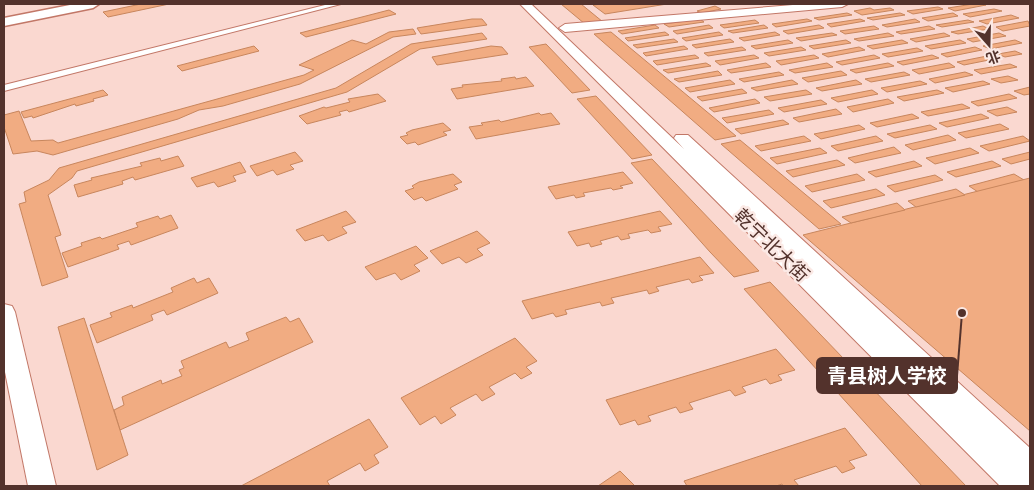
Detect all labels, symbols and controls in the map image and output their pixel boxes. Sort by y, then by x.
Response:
north arrow [964,20,1014,70]
text: 北 [984,47,1003,68]
street label: 乾宁北大街 [730,203,815,286]
callout: 青县树人学校 [817,358,957,393]
text: 青县树人学校 [827,363,947,387]

